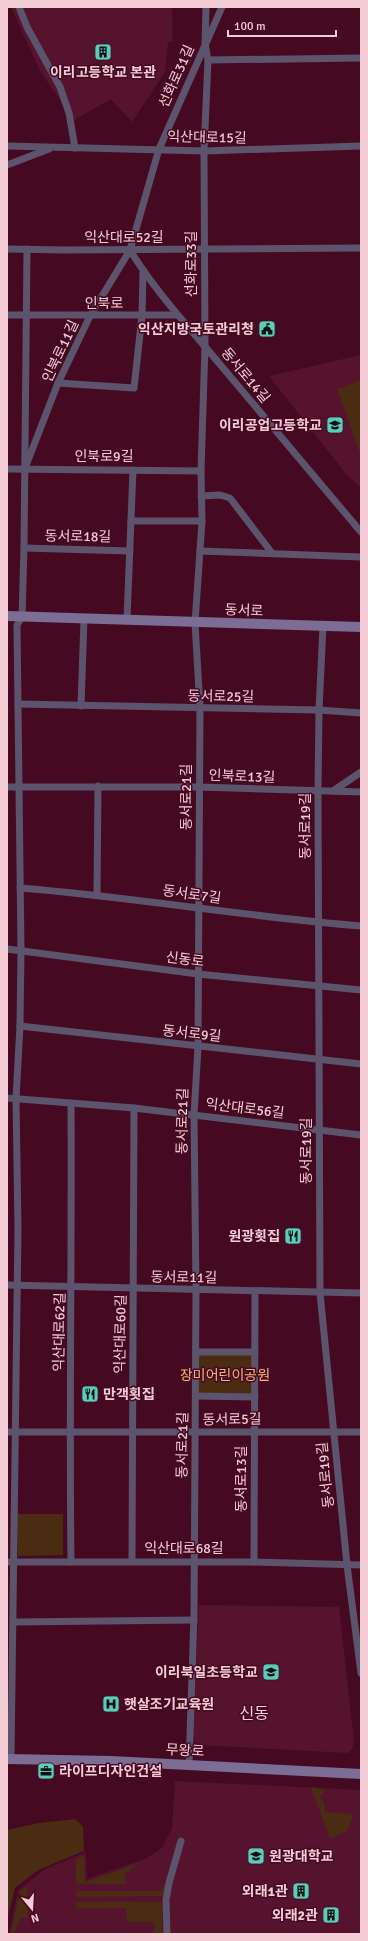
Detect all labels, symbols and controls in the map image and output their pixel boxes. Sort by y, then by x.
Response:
scale bar [228,12,336,38]
text: 100 m [234,19,266,34]
building icon: 이리고등학교 본관 [93,42,113,62]
street label: 선화로31길 [155,42,198,110]
place label: 이리고등학교 본관 [50,64,156,81]
street label: 익산대로15길 [167,128,247,147]
street label: 익산대로52길 [84,229,164,246]
street label: 선화로33길 [183,231,200,297]
street label: 인북로 [85,295,123,312]
street label: 인북로11길 [39,317,82,385]
public building icon: 익산지방국토관리청 [257,319,277,339]
place label: 익산지방국토관리청 [138,321,254,338]
street label: 동서로14길 [218,344,274,406]
school or university icon: 이리공업고등학교 [325,415,345,435]
place label: 이리공업고등학교 [219,417,322,434]
street label: 인북로9길 [74,448,134,465]
street label: 동서로18길 [45,527,111,546]
street label: 동서로 [224,601,264,620]
street label: 동서로25길 [188,687,254,706]
street label: 동서로21길 [178,764,195,830]
street label: 인북로13길 [208,767,276,786]
street label: 동서로19길 [297,793,314,859]
street label: 동서로7길 [161,882,222,907]
street label: 신동로 [165,949,205,970]
street label: 동서로9길 [162,1022,222,1045]
street label: 동서로21길 [173,1088,192,1154]
street label: 익산대로56길 [204,1095,285,1122]
street label: 동서로19길 [298,1118,315,1184]
restaurant icon: 원광횟집 [283,1226,303,1246]
place label: 원광횟집 [228,1228,280,1245]
street label: 동서로11길 [151,1268,217,1287]
street label: 익산대로62길 [50,1292,69,1372]
street label: 익산대로60길 [111,1294,130,1374]
park label: 장미어린이공원 [180,1367,270,1384]
restaurant icon: 만객횟집 [80,1384,100,1404]
place label: 만객횟집 [103,1386,155,1403]
street label: 동서로5길 [202,1410,262,1429]
street label: 동서로21길 [173,1412,192,1478]
street label: 동서로19길 [314,1441,337,1509]
street label: 동서로13길 [233,1446,250,1512]
street label: 익산대로68길 [144,1540,224,1557]
school or university icon: 이리북일초등학교 [261,1662,281,1682]
place label: 이리북일초등학교 [155,1664,258,1681]
hospital icon: 햇살조기교육원 [101,1694,121,1714]
place label: 햇살조기교육원 [124,1696,214,1713]
district label: 신동 [239,1704,269,1724]
street label: 무왕로 [165,1741,205,1760]
office icon: 라이프디자인건설 [36,1761,56,1781]
place label: 라이프디자인건설 [59,1763,162,1780]
school or university icon: 원광대학교 [246,1846,266,1866]
place label: 원광대학교 [269,1848,334,1865]
building icon: 외래1관 [291,1881,311,1901]
place label: 외래1관 [242,1883,288,1900]
north arrow [12,1889,52,1929]
building icon: 외래2관 [321,1905,341,1925]
place label: 외래2관 [272,1907,318,1924]
text: N [29,1911,41,1925]

